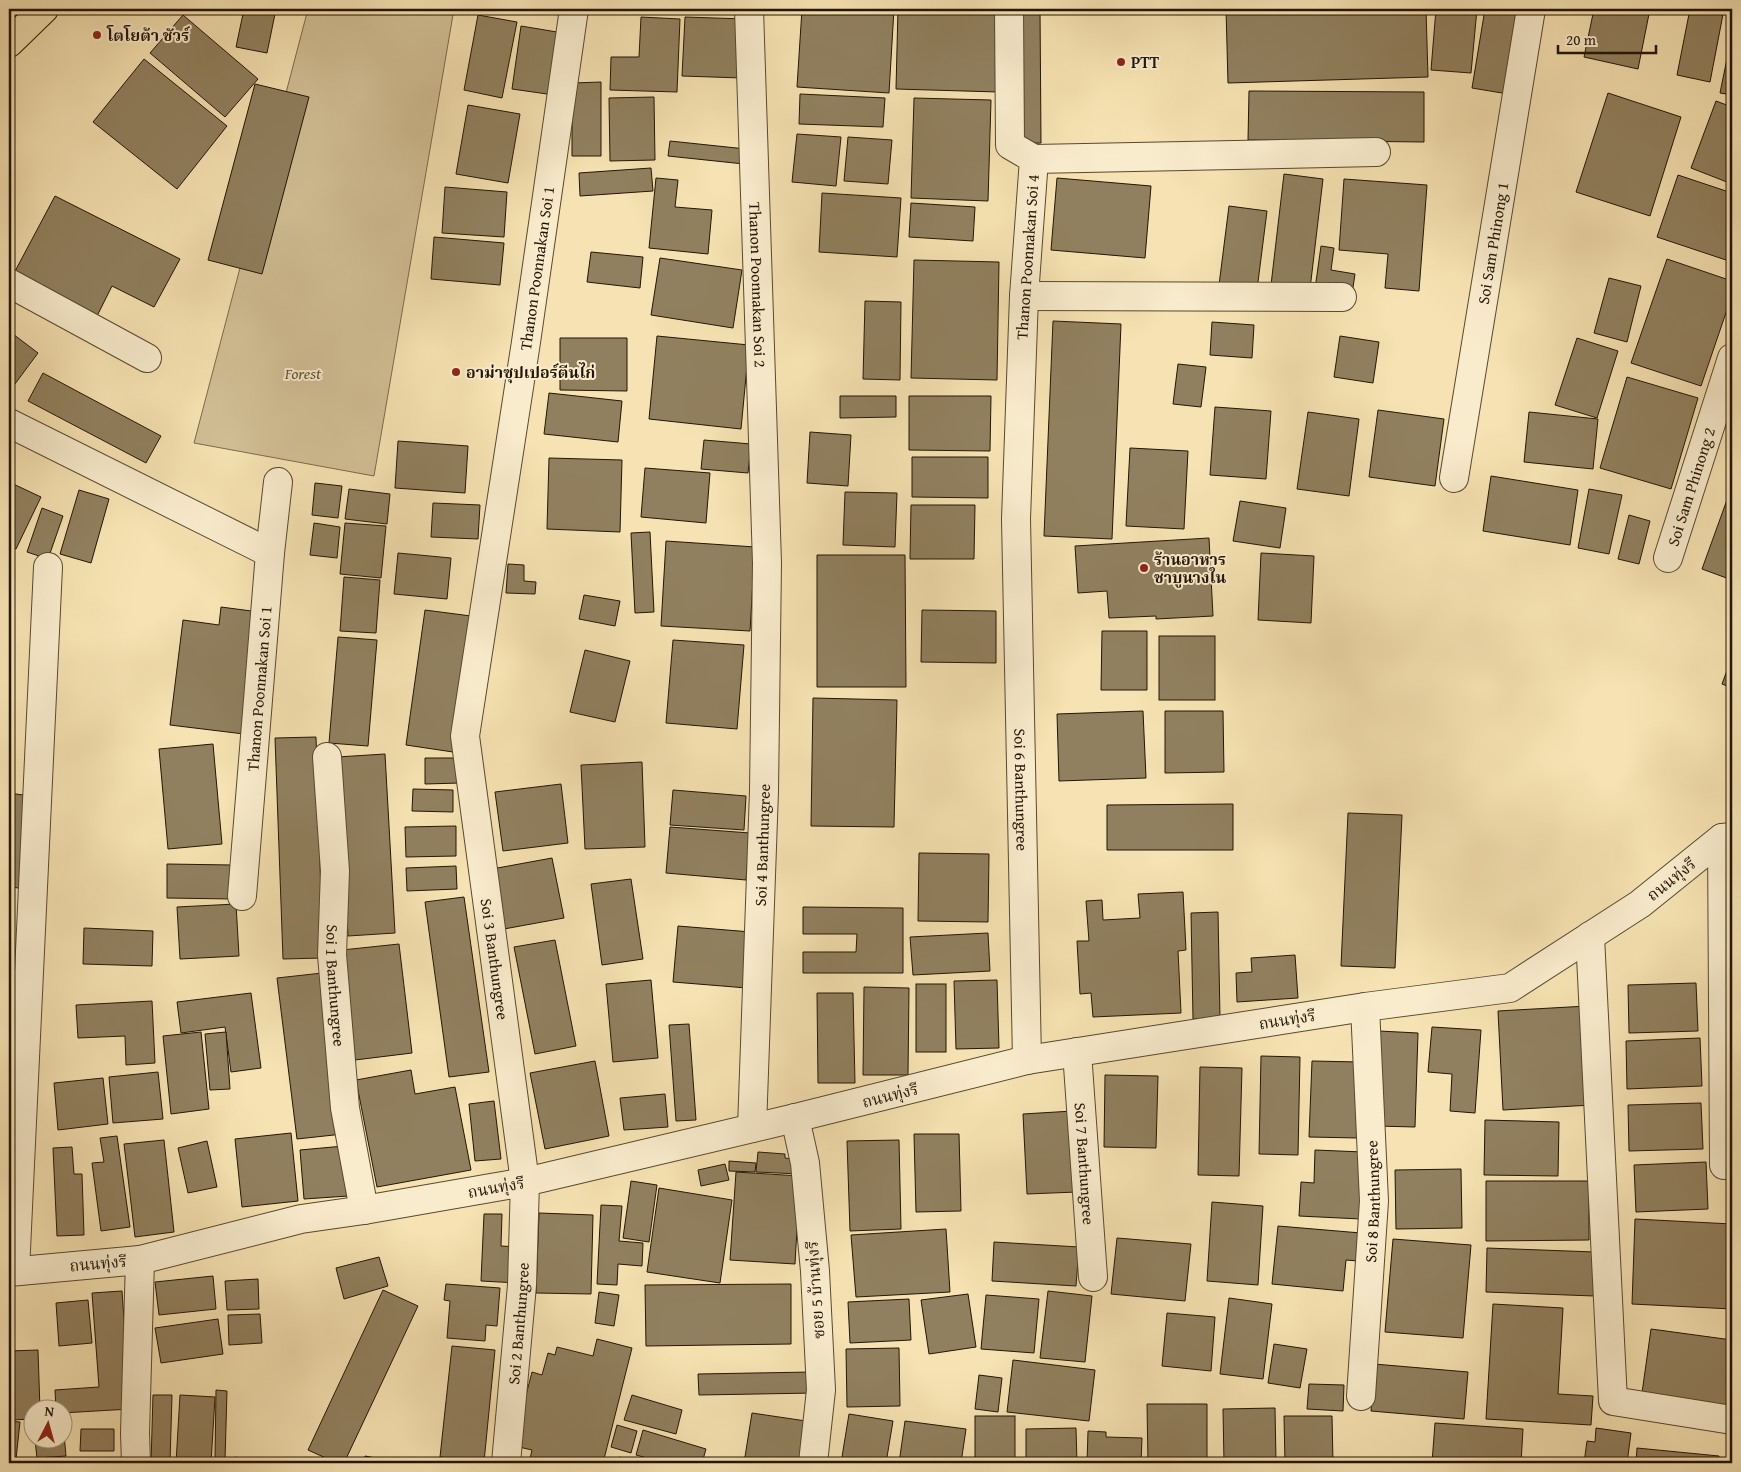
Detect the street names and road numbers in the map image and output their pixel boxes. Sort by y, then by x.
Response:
street label: Thanon Poonnakan Soi 4 [1009,173,1045,340]
street label: Soi Sam Phinong 1 [1471,180,1514,306]
street label: Thanon Poonnakan Soi 1 [513,185,560,352]
street label: Thanon Poonnakan Soi 2 [743,202,773,368]
street label: Soi Sam Phinong 2 [1661,424,1721,549]
street label: Thanon Poonnakan Soi 1 [240,605,278,772]
street label: Soi 6 Banthungree [1008,728,1035,851]
street label: Soi 4 Banthungree [748,783,776,907]
street label: ถนนทุ่งรี [1641,852,1701,906]
street label: Soi 3 Banthungree [475,897,515,1021]
street label: Soi 1 Banthungree [320,924,352,1048]
street label: ถนนทุ่งรี [1257,1003,1317,1035]
street label: ถนนทุ่งรี [859,1076,921,1114]
street label: Soi 7 Banthungree [1069,1102,1101,1226]
street label: Soi 8 Banthungree [1358,1140,1386,1263]
street label: ถนนทุ่งรี [466,1170,526,1204]
street label: ซอย 5 บ้านทุ่งรี [800,1240,830,1340]
street label: ถนนทุ่งรี [68,1249,128,1277]
street label: Soi 2 Banthungree [501,1262,535,1386]

